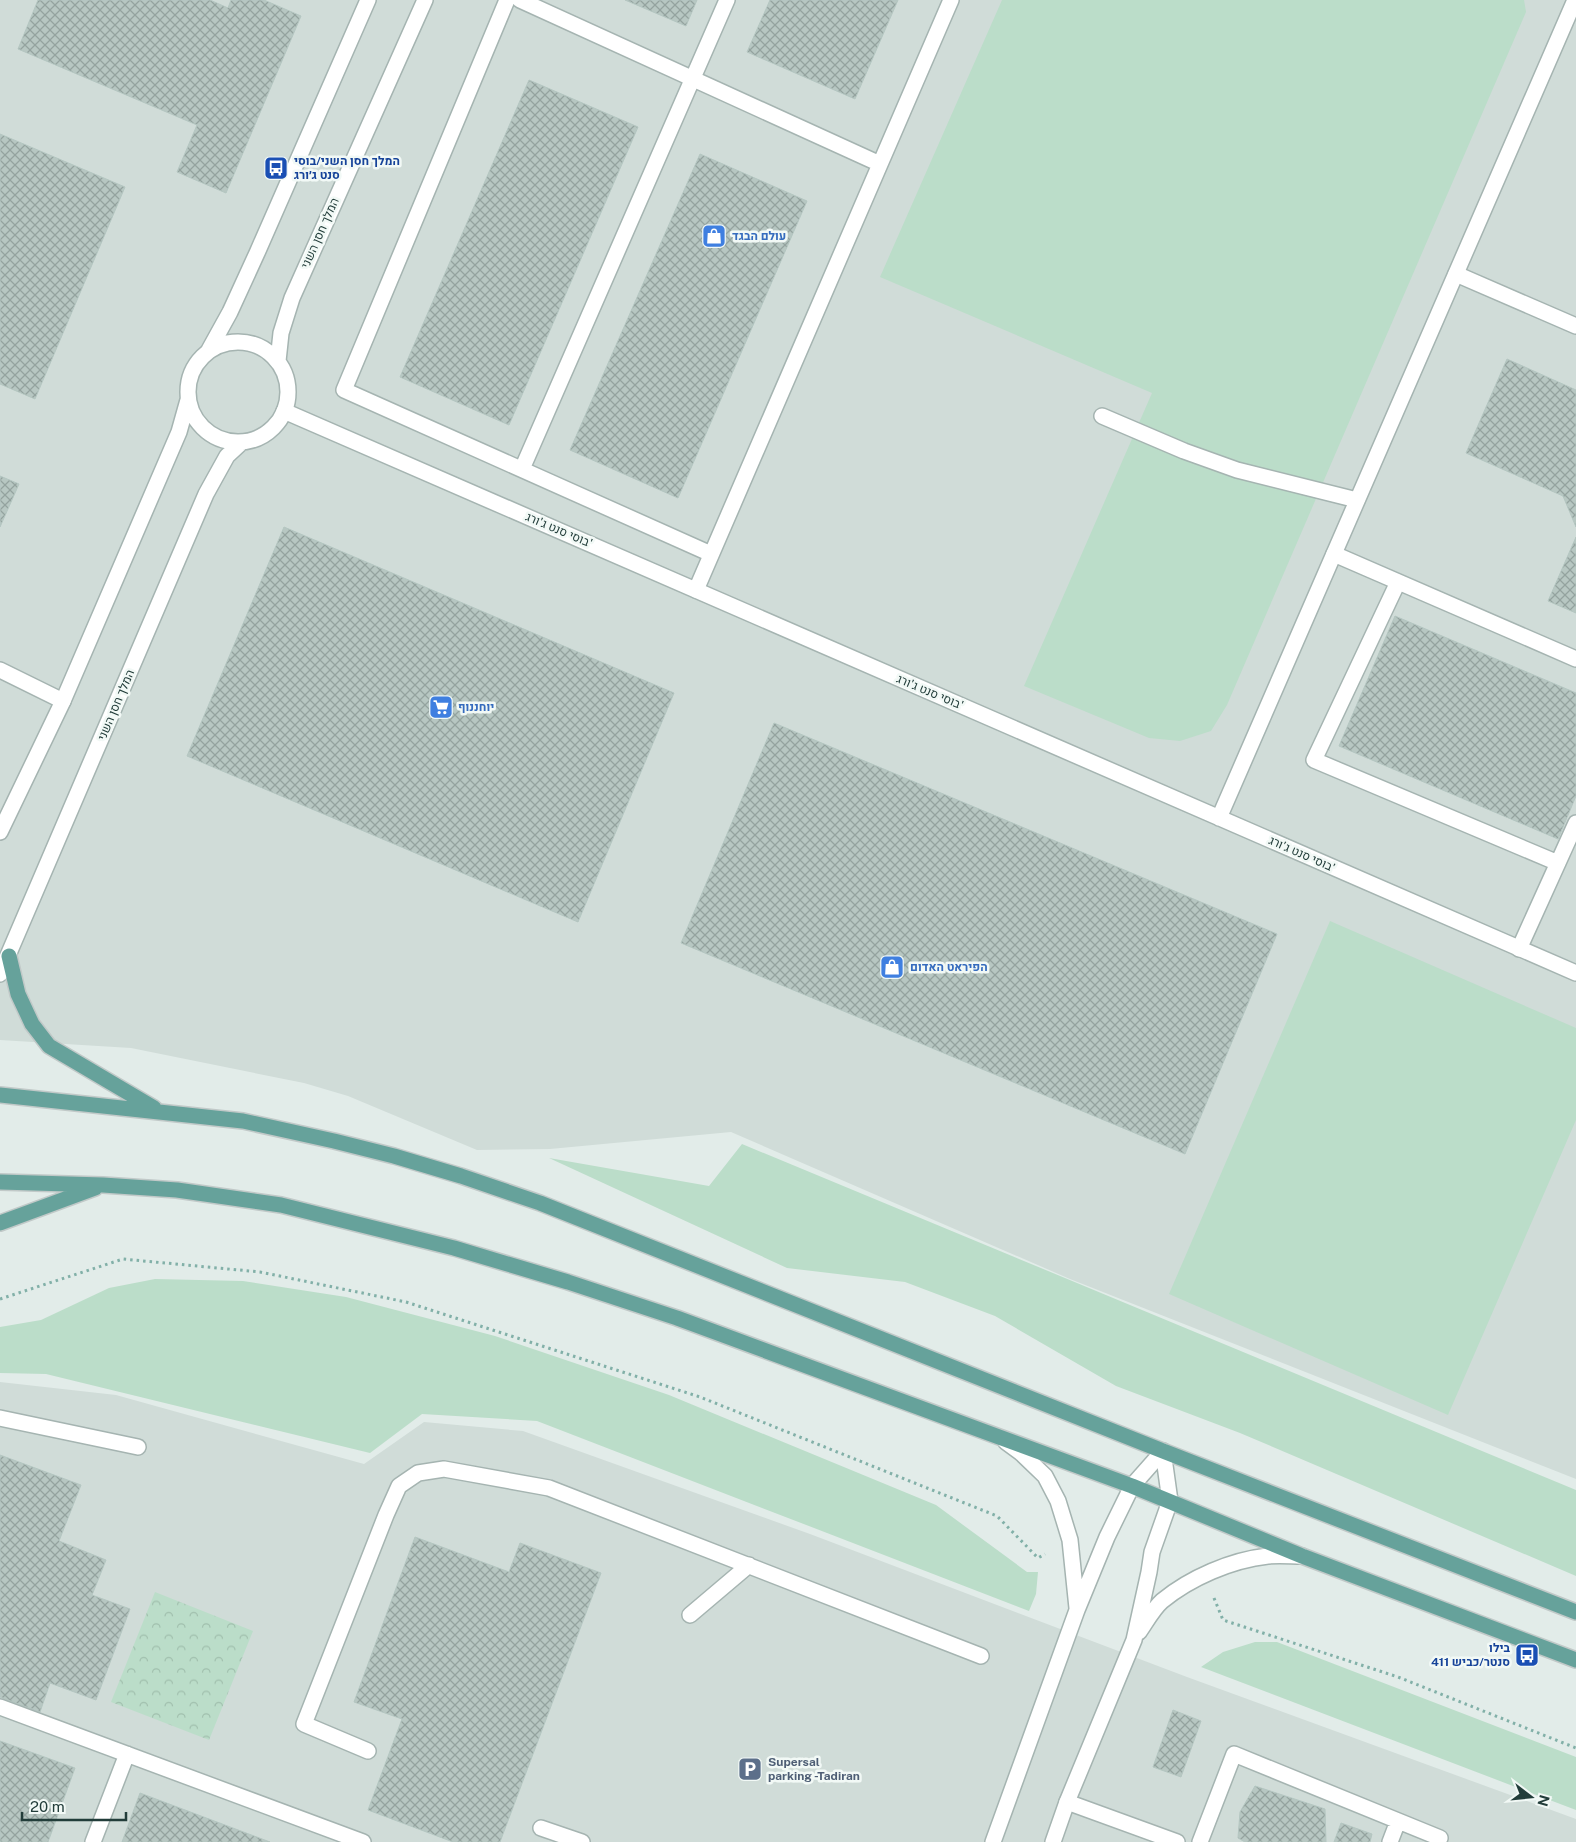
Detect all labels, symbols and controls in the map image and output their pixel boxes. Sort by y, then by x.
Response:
place label: המלך חסן השני/בוסי סנט ג׳ורג [294,154,400,182]
bus stop icon: המלך חסן השני/בוסי סנט ג׳ורג [263,155,289,181]
street label: המלך חסן השני [298,196,342,270]
shop icon: עולם הבגד [701,223,727,249]
place label: עולם הבגד [732,229,786,243]
street label: בוסי סנט ג'ורג' [524,510,594,550]
street label: המלך חסן השני [95,667,137,743]
street label: בוסי סנט ג'ורג' [895,672,965,712]
supermarket icon: יוחננוף [428,694,454,720]
place label: יוחננוף [458,700,494,714]
street label: בוסי סנט ג'ורג' [1267,833,1337,875]
shop icon: הפיראט האדום [879,954,905,980]
place label: הפיראט האדום [910,960,988,974]
place label: בילו סנטר/כביש 411 [1431,1641,1510,1669]
bus stop icon: בילו סנטר/כביש 411 [1514,1642,1540,1668]
place label: Supersal parking -Tadiran [768,1755,860,1783]
parking icon: Supersal parking -Tadiran [737,1756,763,1782]
north arrow [1506,1772,1556,1822]
scale bar [22,1790,126,1822]
text: N [1534,1793,1553,1808]
text: 20 m [30,1798,65,1815]

